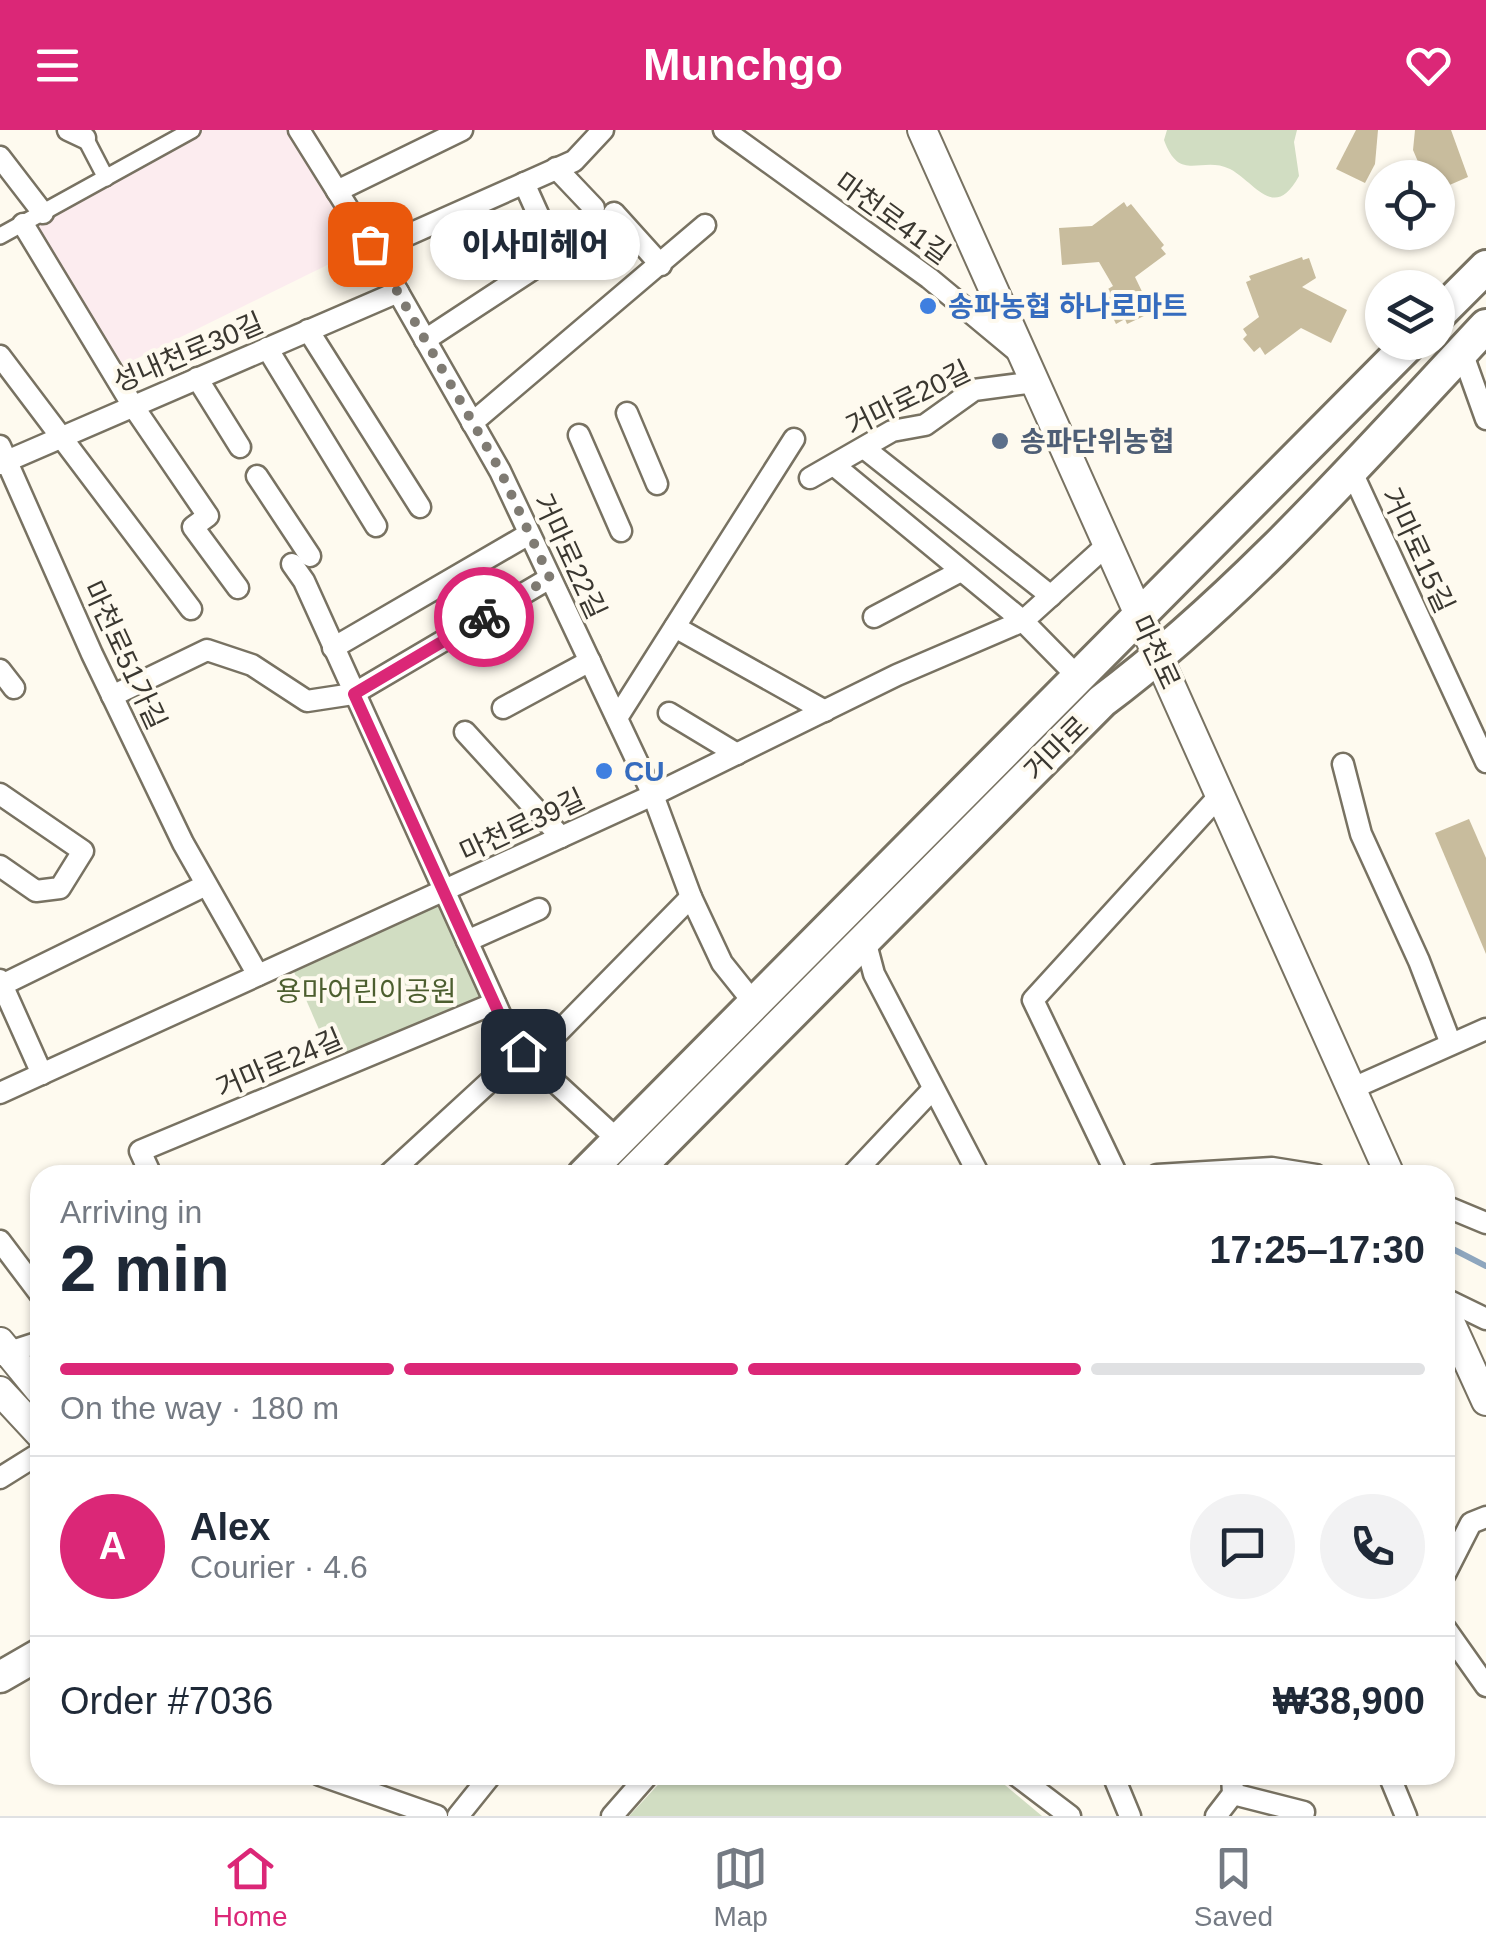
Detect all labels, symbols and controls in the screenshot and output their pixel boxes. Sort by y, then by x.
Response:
icon: menu [30,38,85,93]
icon: heart [1401,38,1456,93]
text: Munchgo [643,39,843,90]
map controls [1365,160,1455,360]
button: locate [1365,160,1455,250]
street label: 마천로41길 [829,166,956,270]
pin [328,202,413,287]
callout: 이사미헤어 [430,209,640,279]
icon: bag [343,217,398,272]
text: 이사미헤어 [461,227,609,263]
button: layers [1365,270,1455,360]
place label: 송파농협 하나로마트 [948,291,1188,322]
marker: 송파농협 하나로마트 [917,295,939,317]
street label: 성내천로30길 [109,307,268,398]
street label: 거마로20길 [841,355,975,442]
place label: 송파단위농협 [1020,426,1175,457]
marker: 송파단위농협 [989,430,1011,452]
street label: 거마로15길 [1375,483,1460,618]
street label: 거마로22길 [527,489,612,624]
courier [434,567,534,667]
street label: 마천로51가길 [77,576,172,734]
icon: bike [457,590,512,645]
street label: 마천로 [1125,611,1186,694]
street label: 거마로 [1018,710,1095,787]
place label: CU [624,756,664,787]
marker: CU [593,760,615,782]
street label: 마천로39길 [455,783,590,868]
park label: 용마어린이공원 [276,976,456,1007]
pin [481,1009,566,1094]
street label: 거마로24길 [211,1023,347,1104]
icon: home [496,1024,551,1079]
text: Arriving in [60,1194,202,1230]
text: 17:25–17:30 [1209,1229,1425,1271]
text: 2 min [60,1232,230,1305]
text: On the way · 180 m [60,1390,339,1426]
button: chat [1190,1494,1295,1599]
button: phone [1320,1494,1425,1599]
text: Alex [190,1506,270,1548]
text: A [99,1525,126,1567]
text: Courier · 4.6 [190,1549,368,1585]
text: Order #7036 [60,1680,273,1722]
text: ₩38,900 [1273,1680,1425,1722]
tab: Home [213,1841,288,1933]
tab: Map [713,1841,768,1933]
tab: Saved [1194,1841,1273,1933]

